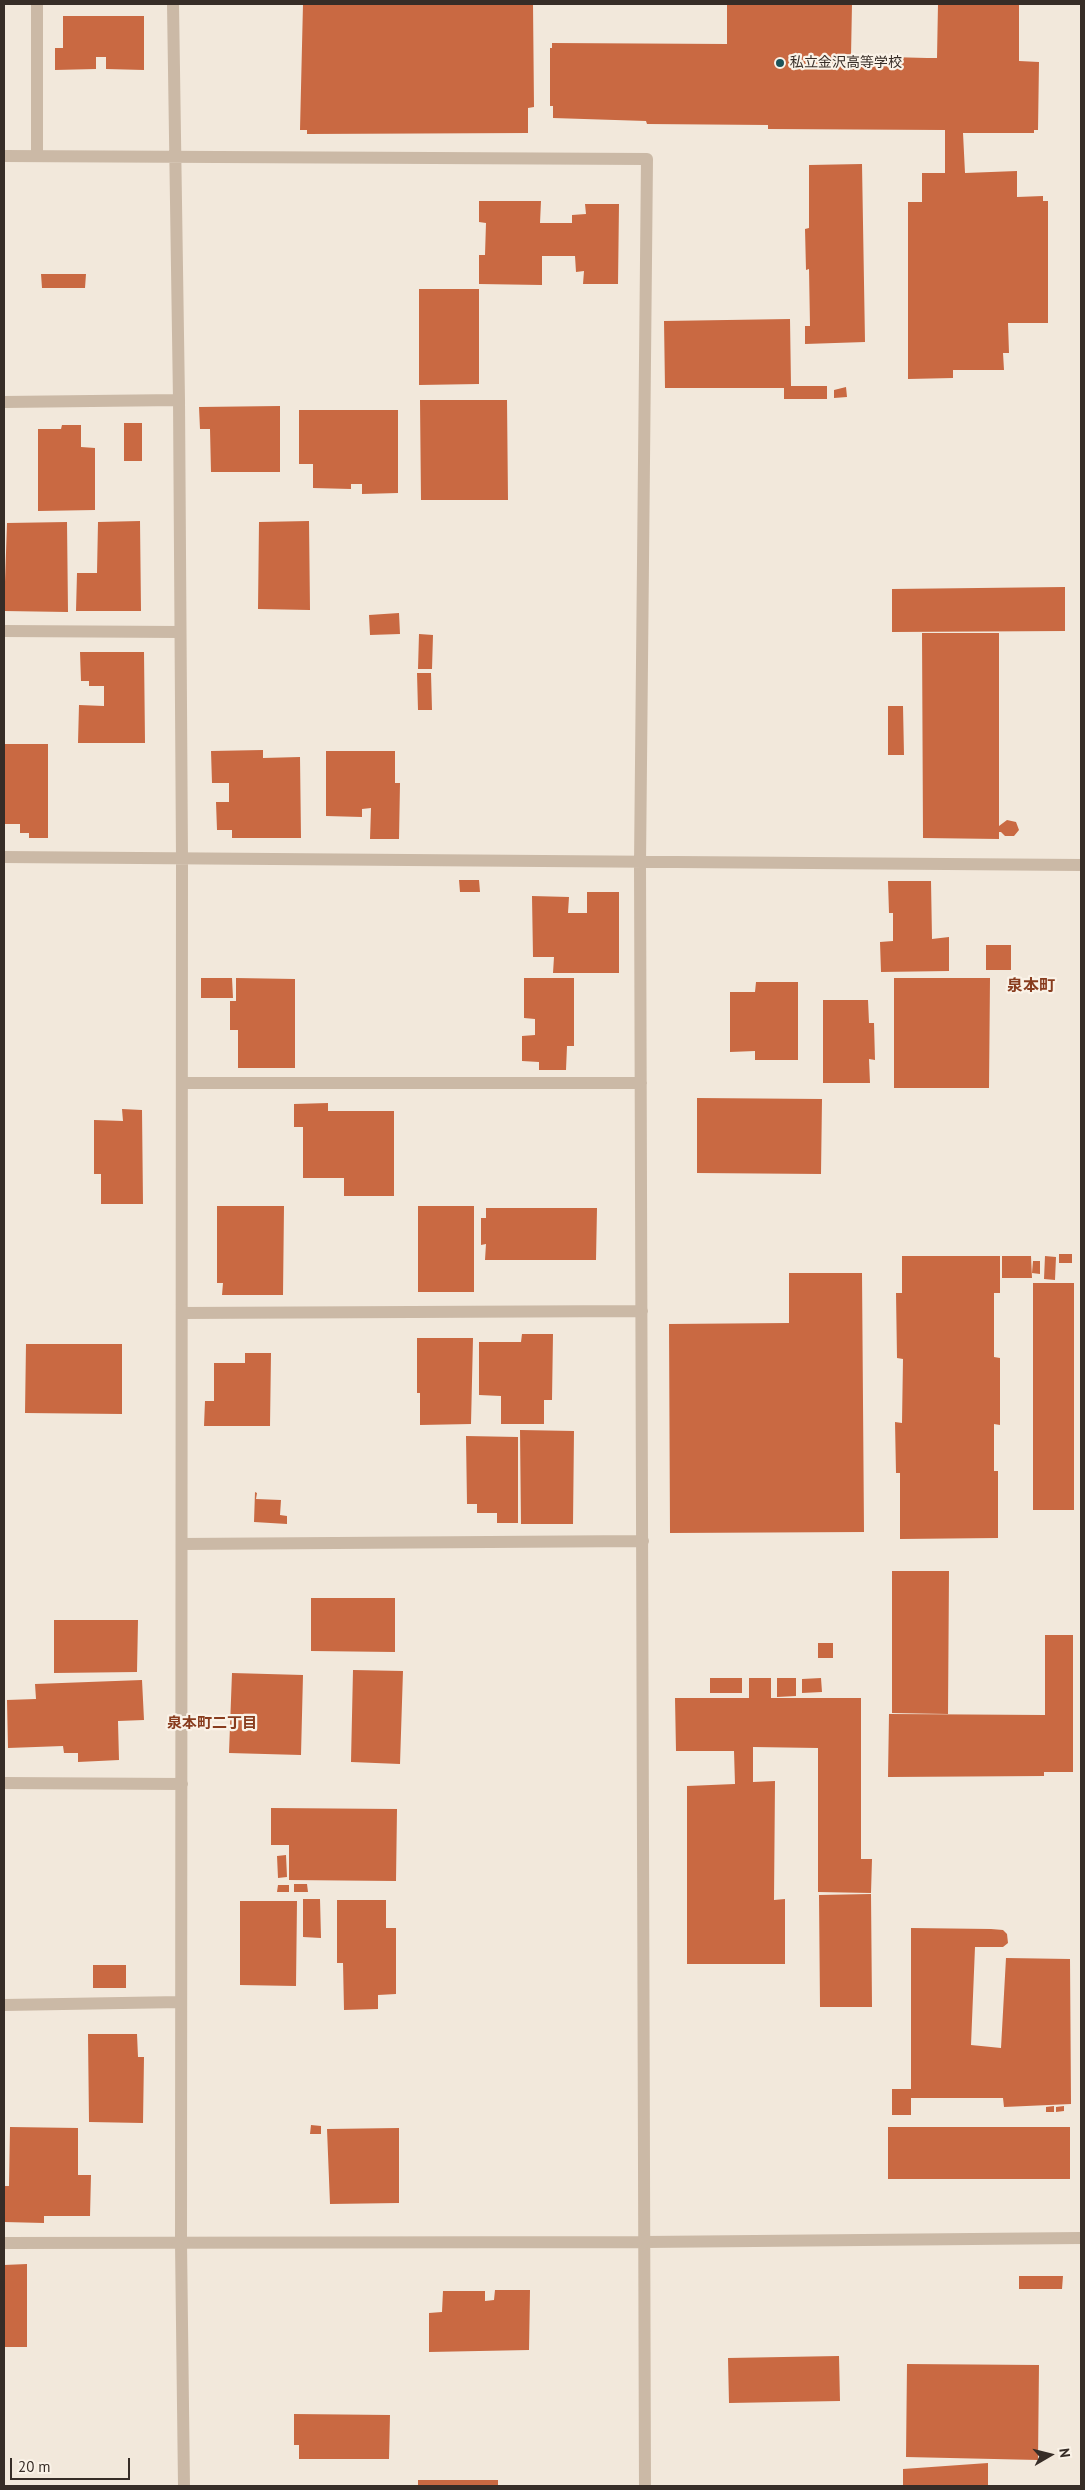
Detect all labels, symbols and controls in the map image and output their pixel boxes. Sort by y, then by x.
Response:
place label: 私立金沢高等学校 [790,55,902,71]
marker: 私立金沢高等学校 [774,57,786,69]
district label: 泉本町 [1007,976,1055,996]
district label: 泉本町二丁目 [167,1715,257,1733]
north arrow [1025,2430,1075,2480]
text: N [1055,2447,1074,2459]
scale bar [12,2448,132,2480]
text: 20 m [18,2457,51,2476]

